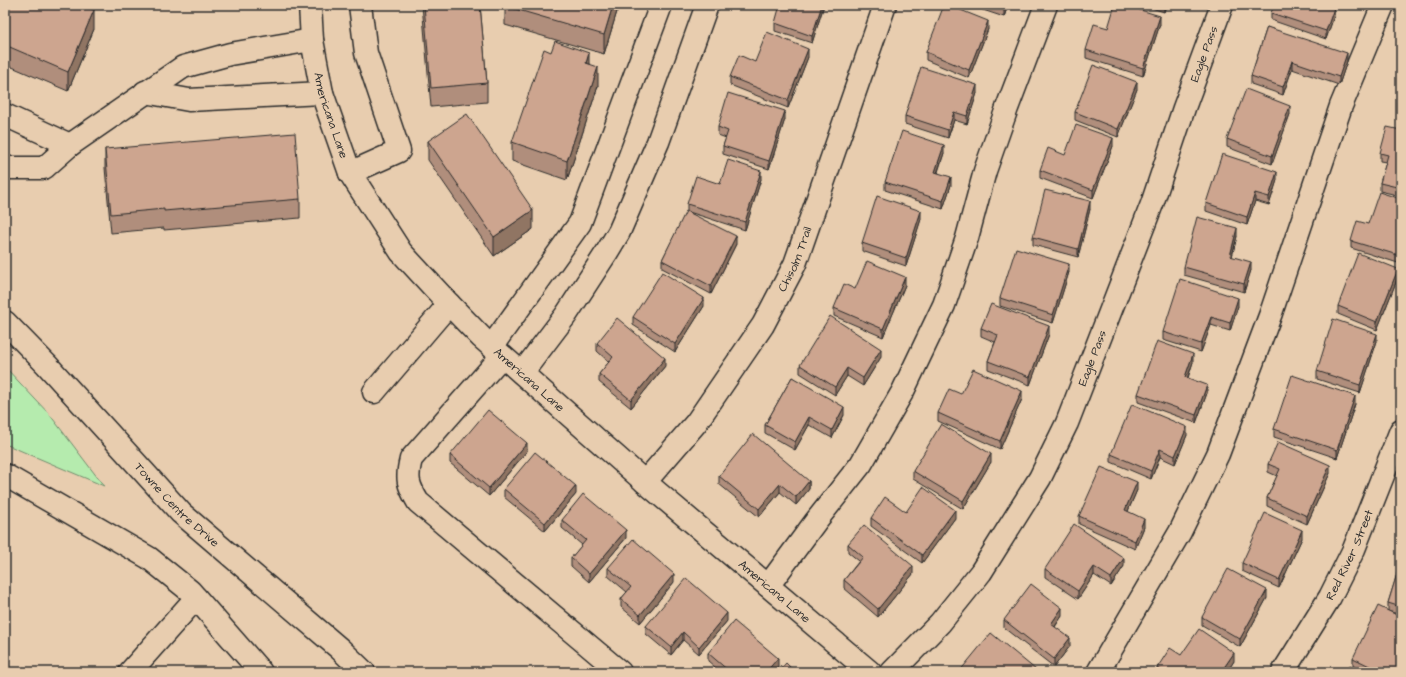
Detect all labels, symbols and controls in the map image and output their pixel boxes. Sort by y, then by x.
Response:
street label: Eagle Pass [1186,24,1222,84]
street label: Americana Lane [309,71,352,161]
street label: Chisolm Trail [774,224,816,295]
street label: Eagle Pass [1074,328,1111,389]
street label: Americana Lane [490,344,568,416]
street label: Towne Centre Drive [130,459,223,552]
street label: Red River Street [1322,507,1378,603]
street label: Americana Lane [735,556,814,627]

